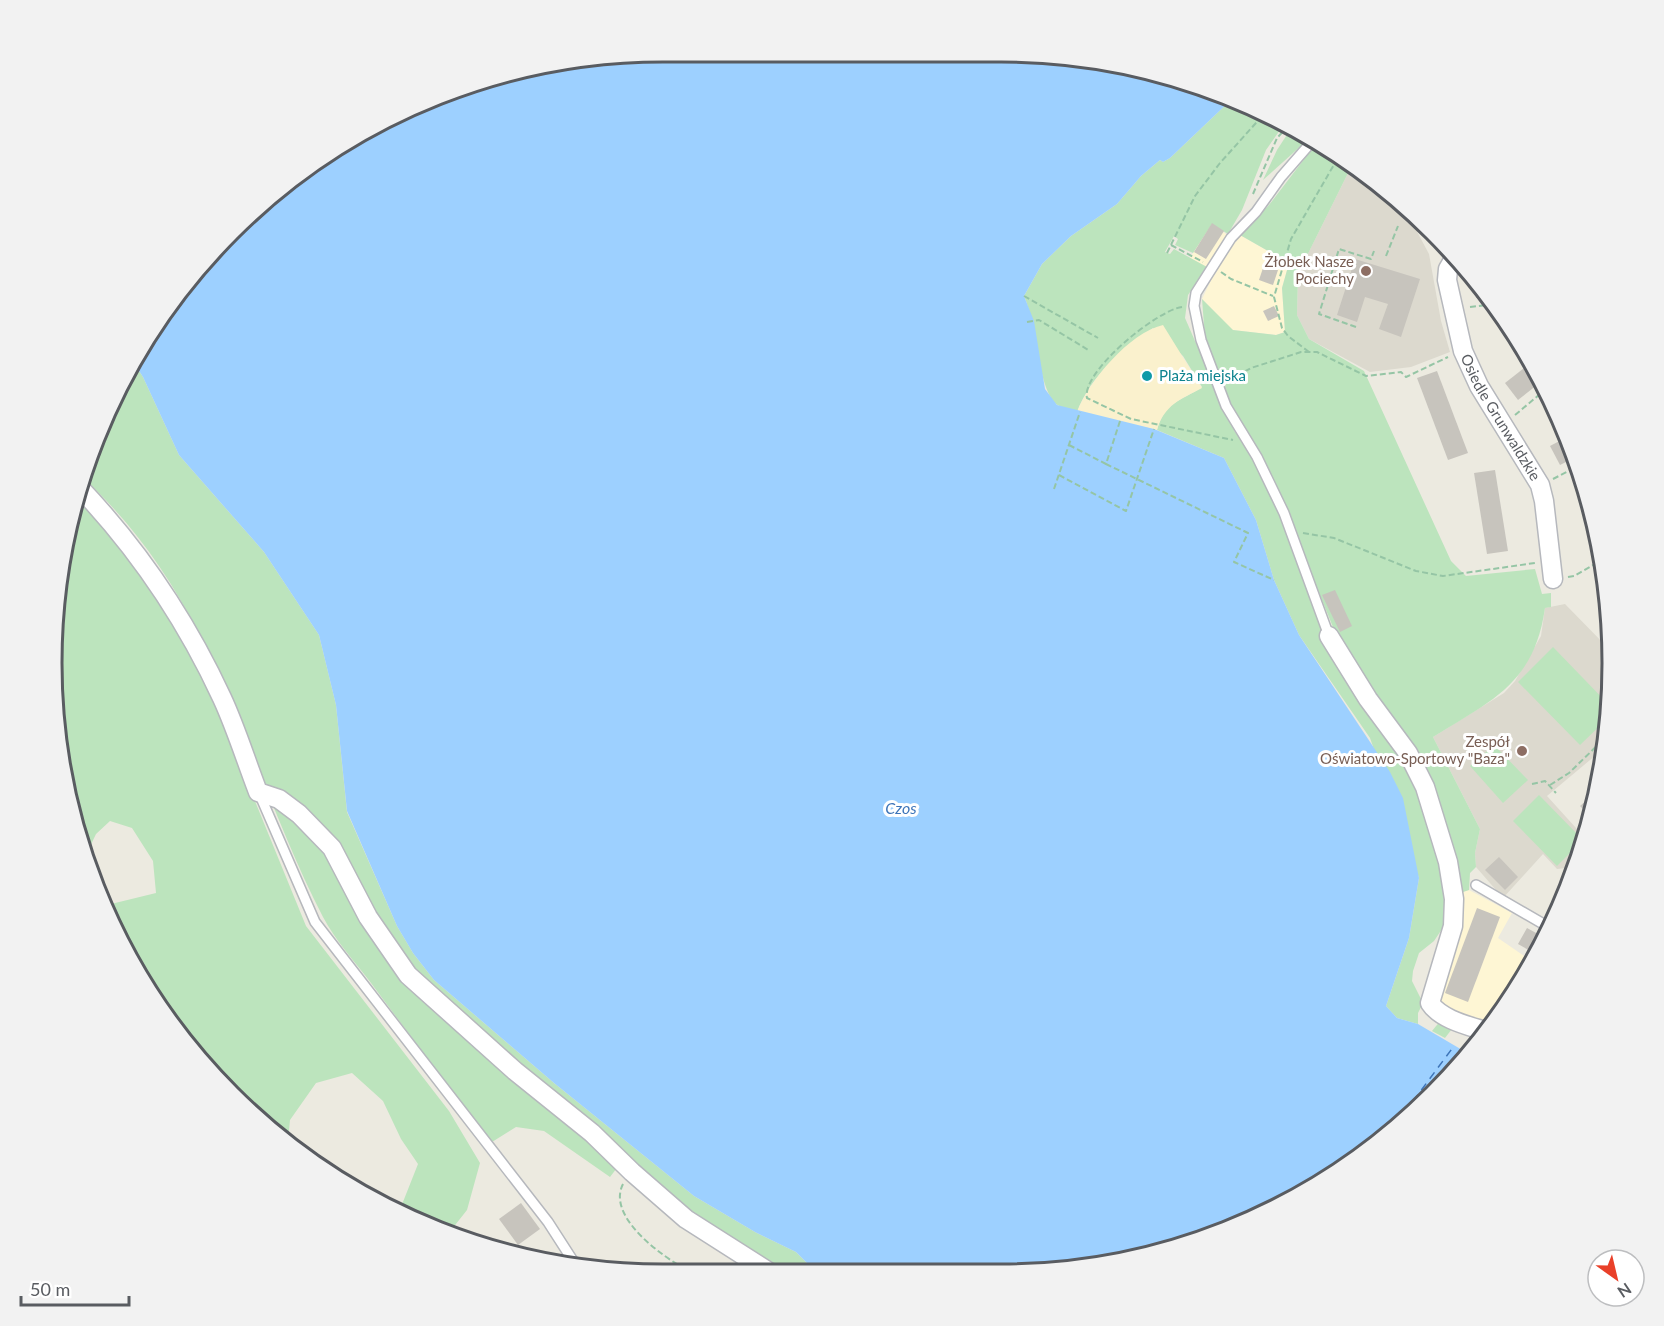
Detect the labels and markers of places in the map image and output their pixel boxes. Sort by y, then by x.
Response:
place label: Żłobek Nasze Pociechy [1264,252,1354,287]
marker: Żłobek Nasze Pociechy [1359,264,1373,278]
place label: Plaża miejska [1159,366,1246,384]
marker: Plaża miejska [1140,369,1154,383]
place label: Zespół Oświatowo-Sportowy "Baza" [1320,732,1510,767]
marker: Zespół Oświatowo-Sportowy "Baza" [1515,744,1529,758]

